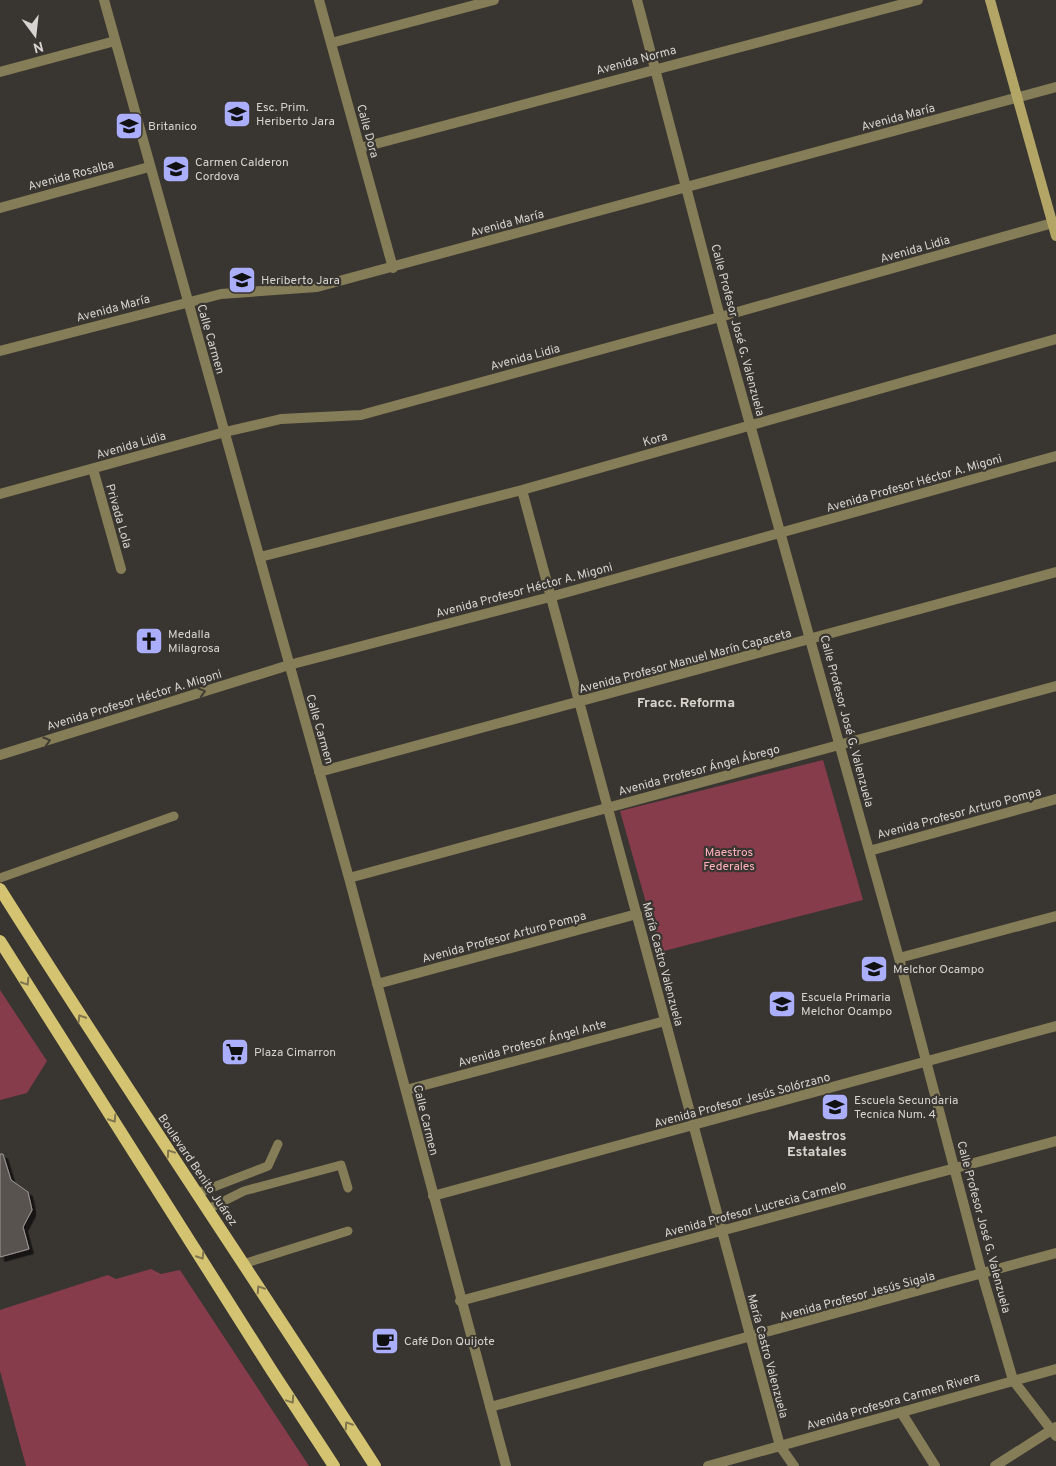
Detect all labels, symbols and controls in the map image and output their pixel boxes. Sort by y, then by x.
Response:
north arrow [10,10,60,60]
text: N [31,37,45,56]
street label: Avenida Norma [594,43,678,79]
school or university icon: Esc. Prim. Heriberto Jara [222,99,252,129]
place label: Esc. Prim. Heriberto Jara [256,100,335,130]
street label: Avenida María [860,100,937,135]
street label: Calle Dora [352,103,382,160]
school or university icon: Britanico [114,111,144,141]
place label: Britanico [148,119,197,135]
school or university icon: Carmen Calderon Cordova [161,154,191,184]
place label: Carmen Calderon Cordova [195,155,289,185]
street label: Avenida Rosalba [27,157,116,195]
street label: Avenida María [469,206,546,241]
street label: Avenida Lidia [879,232,952,268]
street label: Calle Profesor José G. Valenzuela [706,242,768,418]
school or university icon: Heriberto Jara [227,265,257,295]
place label: Heriberto Jara [261,273,340,289]
street label: Avenida María [75,291,152,326]
street label: Calle Carmen [192,302,228,376]
street label: Avenida Lidia [489,341,562,375]
street label: Avenida Lidia [95,428,168,464]
street label: Kora [641,429,669,451]
street label: Avenida Profesor Héctor A. Migoni [824,451,1004,517]
street label: Privada Lola [101,482,135,550]
street label: Avenida Profesor Héctor A. Migoni [434,560,614,622]
church icon: Medalla Milagrosa [134,626,164,656]
street label: Avenida Profesor Manuel Marín Capaceta [577,626,793,698]
place label: Medalla Milagrosa [168,627,220,657]
street label: Calle Profesor José G. Valenzuela [815,633,877,809]
street label: Avenida Profesor Héctor A. Migoni [45,667,224,735]
one-way arrow [197,688,205,698]
street label: Calle Carmen [301,692,337,766]
district label: Fracc. Reforma [637,695,735,712]
one-way arrow [42,736,50,746]
street label: Avenida Profesor Ángel Ábrego [617,742,782,800]
street label: Avenida Profesor Arturo Pompa [875,784,1043,844]
park label: Maestros Federales [703,845,755,875]
street label: María Castro Valenzuela [638,900,686,1028]
street label: Avenida Profesor Arturo Pompa [420,908,588,968]
school or university icon: Melchor Ocampo [859,954,889,984]
place label: Melchor Ocampo [893,962,985,978]
one-way arrow [20,976,29,985]
school or university icon: Escuela Primaria Melchor Ocampo [767,989,797,1019]
place label: Escuela Primaria Melchor Ocampo [801,990,893,1020]
one-way arrow [77,1014,87,1023]
street label: Avenida Profesor Ángel Ante [456,1016,608,1071]
supermarket icon: Plaza Cimarron [220,1037,250,1067]
place label: Plaza Cimarron [254,1045,336,1061]
street label: Avenida Profesor Jesús Solórzano [652,1070,832,1132]
street label: Calle Carmen [409,1083,442,1157]
school or university icon: Escuela Secundaria Tecnica Num. 4 [820,1092,850,1122]
place label: Escuela Secundaria Tecnica Num. 4 [854,1093,958,1123]
street label: Boulevard Benito Juárez [154,1111,241,1230]
one-way arrow [107,1113,117,1122]
district label: Maestros Estatales [787,1128,847,1161]
street label: Calle Profesor José G. Valenzuela [952,1139,1014,1315]
one-way arrow [167,1149,176,1159]
street label: Avenida Profesor Lucrecia Carmelo [662,1178,849,1242]
one-way arrow [194,1250,204,1259]
street label: Avenida Profesor Jesús Sigala [778,1268,937,1325]
one-way arrow [256,1285,266,1294]
street label: María Castro Valenzuela [743,1292,791,1420]
cafe icon: Café Don Quijote [370,1326,400,1356]
place label: Café Don Quijote [404,1334,495,1350]
street label: Avenida Profesora Carmen Rivera [805,1369,982,1434]
one-way arrow [285,1394,294,1403]
one-way arrow [345,1421,355,1430]

